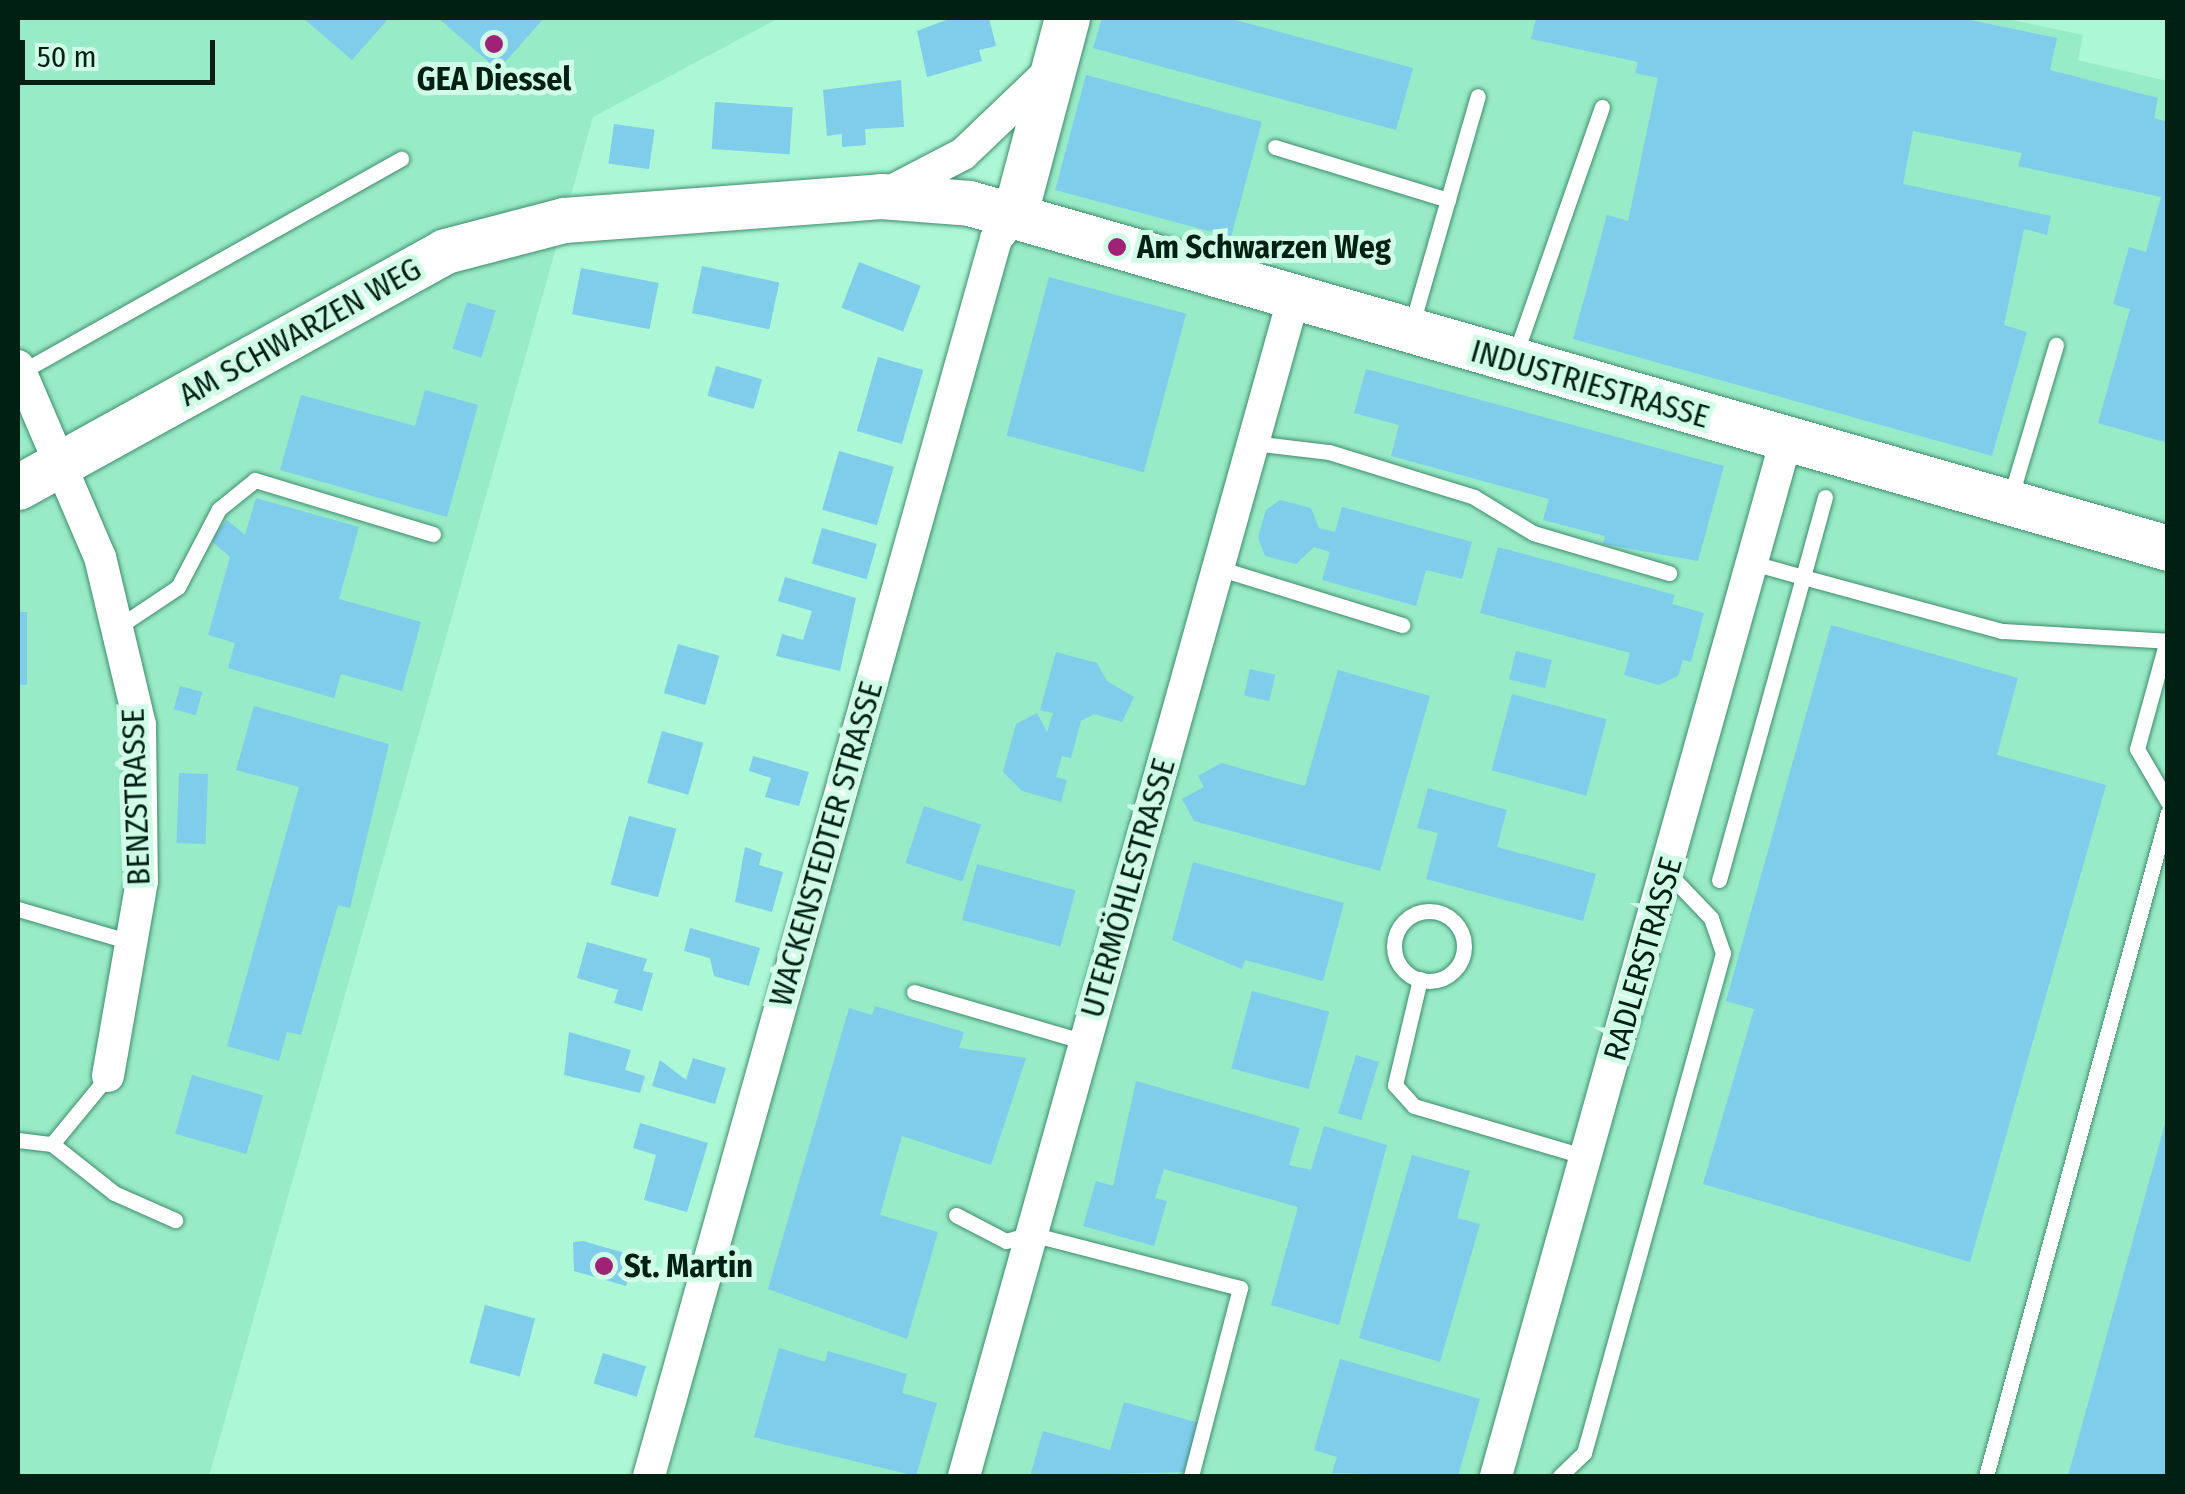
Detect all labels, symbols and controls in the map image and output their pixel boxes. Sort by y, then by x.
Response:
scale bar [25,20,220,82]
marker: GEA Diessel [483,33,505,55]
text: 50 m [37,39,97,75]
place label: GEA Diessel [417,60,571,98]
place label: Am Schwarzen Weg [1137,228,1391,266]
marker: Am Schwarzen Weg [1106,236,1128,258]
street label: AM SCHWARZEN WEG [172,250,428,414]
street label: INDUSTRIESTRASSE [1466,332,1714,436]
street label: WACKENSTEDTER STRASSE [761,677,891,1011]
street label: BENZSTRASSE [114,708,158,886]
street label: UTERMÖHLESTRASSE [1073,754,1183,1022]
street label: RADLERSTRASSE [1596,853,1690,1065]
place label: St. Martin [624,1247,753,1285]
marker: St. Martin [593,1255,615,1277]

